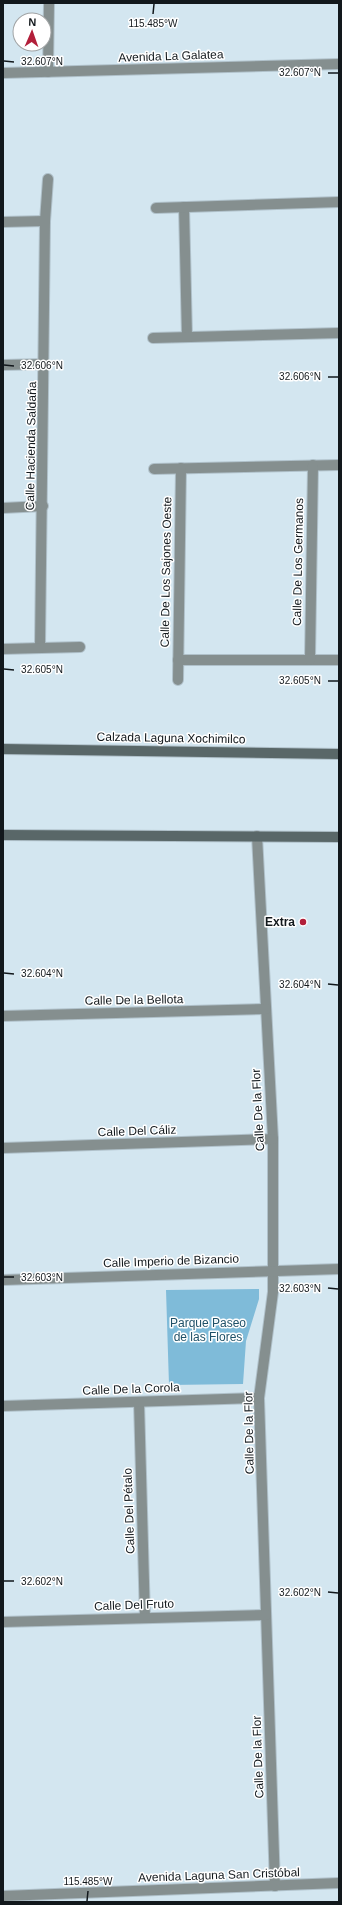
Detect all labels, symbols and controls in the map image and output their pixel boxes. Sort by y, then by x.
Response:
north arrow [12,12,52,52]
text: N [28,16,37,28]
text: 115.485°W [129,18,178,29]
street label: Avenida La Galatea [118,47,224,65]
text: 32.607°N [21,56,63,67]
text: 32.607°N [279,67,321,78]
text: 32.606°N [21,360,63,371]
text: 32.606°N [279,371,321,382]
street label: Calle Hacienda Saldaña [23,381,39,510]
street label: Calle De Los Sajones Oeste [158,496,174,647]
street label: Calle De Los Germanos [290,498,306,626]
text: 32.605°N [21,664,63,675]
text: 32.605°N [279,675,321,686]
street label: Calzada Laguna Xochimilco [97,730,246,746]
place label: Extra [265,915,295,929]
marker: Extra [298,917,308,927]
text: 32.604°N [21,968,63,979]
text: 32.604°N [279,979,321,990]
street label: Calle De la Bellota [85,992,184,1008]
street label: Calle De la Flor [249,1068,267,1152]
street label: Calle Del Cáliz [97,1123,177,1139]
street label: Calle Imperio de Bizancio [103,1252,240,1270]
text: 32.603°N [21,1272,63,1283]
text: 32.603°N [279,1283,321,1294]
park label: Parque Paseo de las Flores [170,1316,246,1344]
street label: Calle De la Corola [82,1380,180,1398]
street label: Calle De la Flor [241,1392,257,1474]
street label: Calle Del Pétalo [120,1467,137,1554]
text: 32.602°N [21,1576,63,1587]
text: 32.602°N [279,1587,321,1598]
street label: Calle Del Fruto [94,1597,175,1613]
street label: Calle De la Flor [250,1715,266,1799]
street label: Avenida Laguna San Cristóbal [138,1865,300,1885]
text: 115.485°W [64,1876,113,1887]

